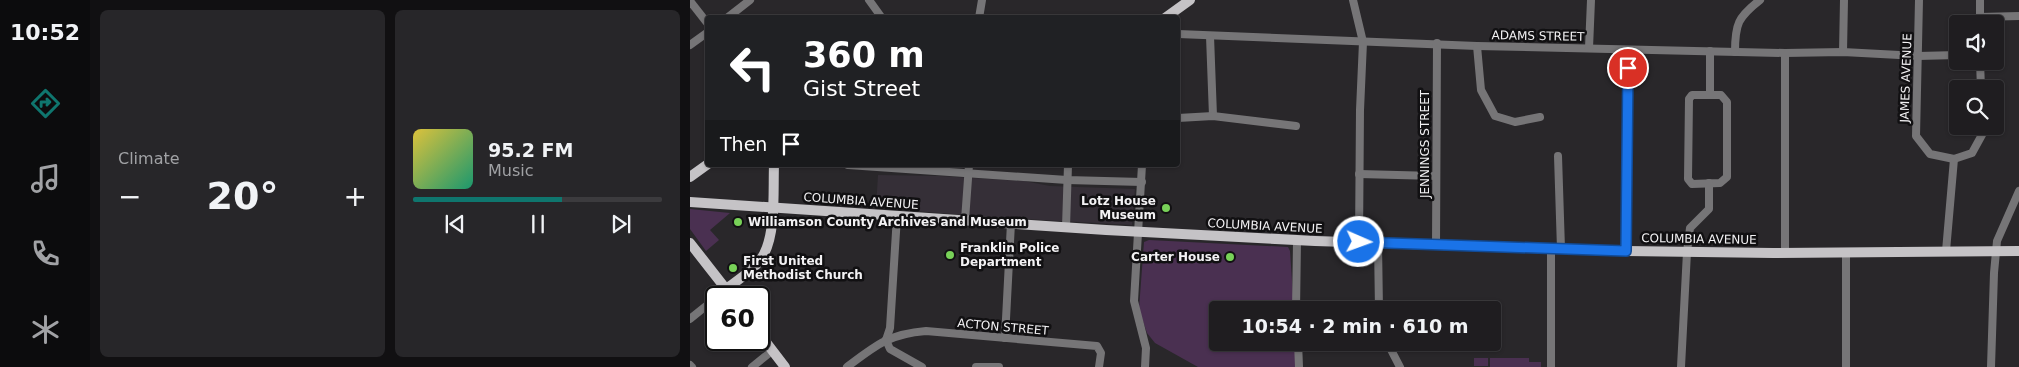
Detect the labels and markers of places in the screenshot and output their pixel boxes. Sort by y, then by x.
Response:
pin [1607,47,1649,89]
place label: Lotz House Museum [1081,194,1156,222]
marker: Lotz House Museum [1160,202,1172,214]
place label: Williamson County Archives and Museum [748,215,1027,229]
marker: Williamson County Archives and Museum [732,216,744,228]
place label: Franklin Police Department [960,241,1059,269]
marker: Franklin Police Department [944,249,956,261]
place label: Carter House [1131,250,1220,264]
marker: Carter House [1224,251,1236,263]
place label: First United Methodist Church [743,254,863,282]
marker: First United Methodist Church [727,262,739,274]

